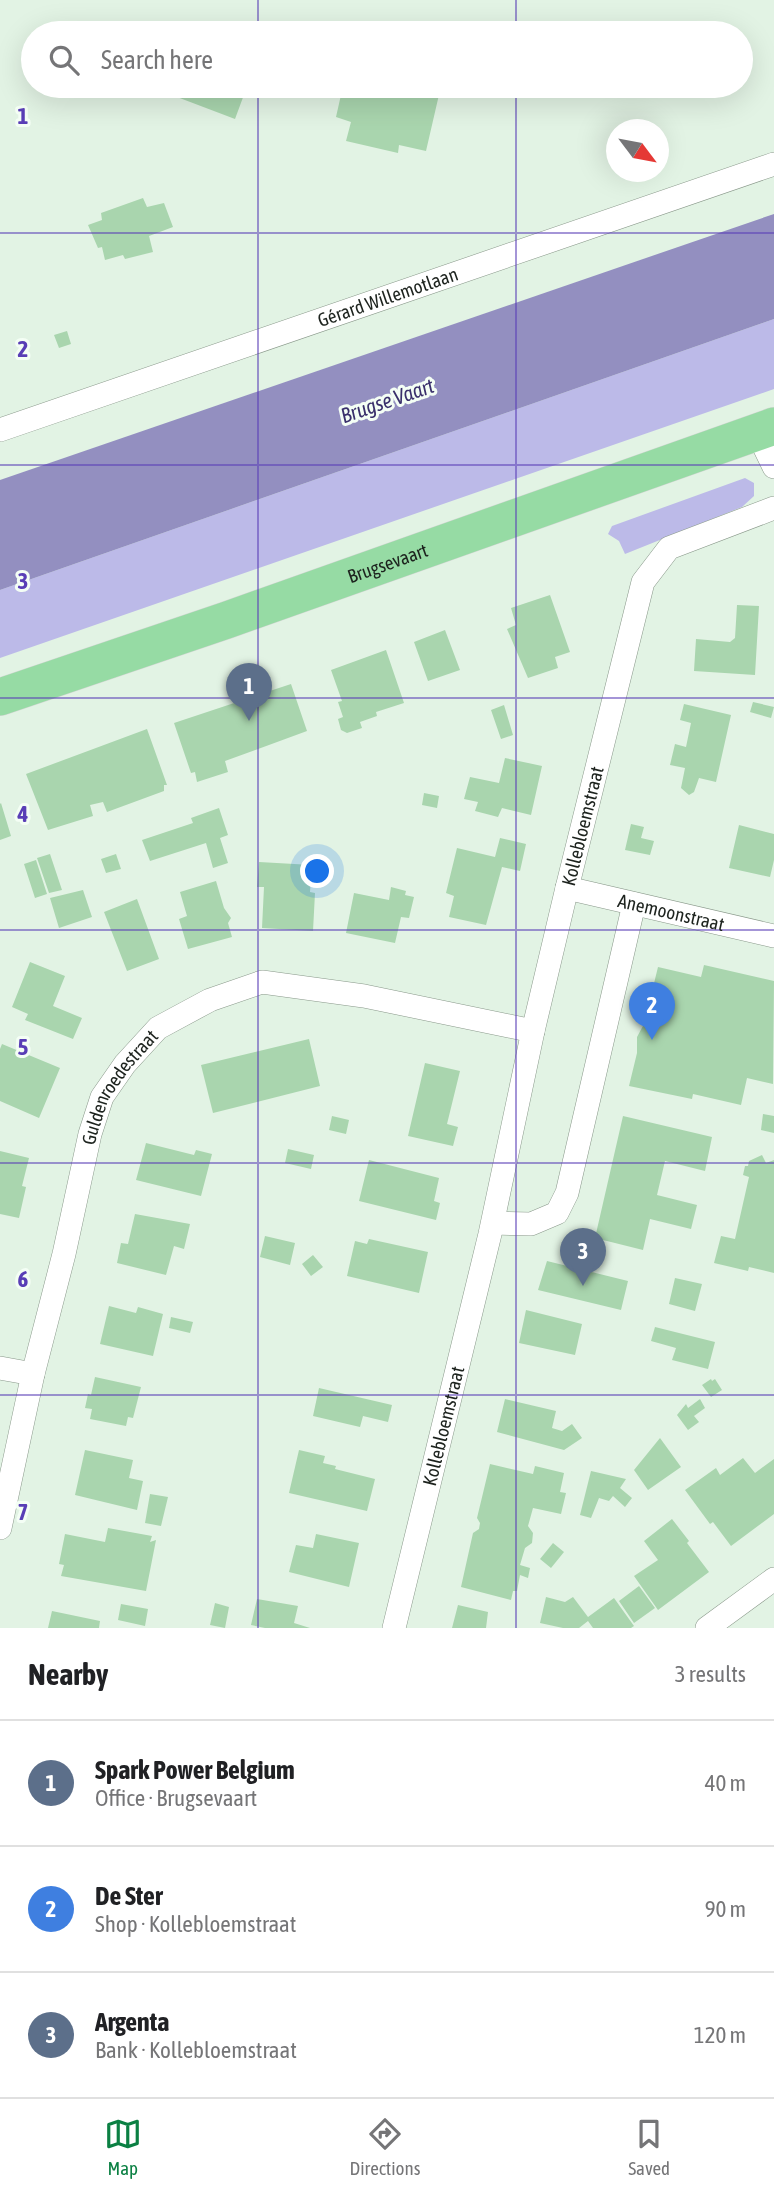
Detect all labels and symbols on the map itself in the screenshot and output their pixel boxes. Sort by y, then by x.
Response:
text: 1 [18,103,29,129]
north arrow [606,119,669,182]
street label: Gérard Willemotlaan [315,262,461,331]
text: 2 [18,336,28,362]
water label: Brugse Vaart [337,373,437,427]
street label: Brugsevaart [345,539,430,587]
text: 3 [18,568,28,594]
pin: 1 [226,663,272,721]
street label: Kollebloemstraat [557,764,608,888]
text: 4 [17,801,29,827]
your location [300,854,334,888]
street label: Anemoonstraat [616,889,727,935]
pin: 2 [629,982,675,1040]
street label: Guldenroedestraat [77,1025,162,1146]
text: 5 [18,1034,29,1060]
pin: 3 [560,1228,606,1286]
text: 6 [18,1266,29,1292]
street label: Kollebloemstraat [418,1364,468,1488]
text: 7 [18,1499,28,1525]

